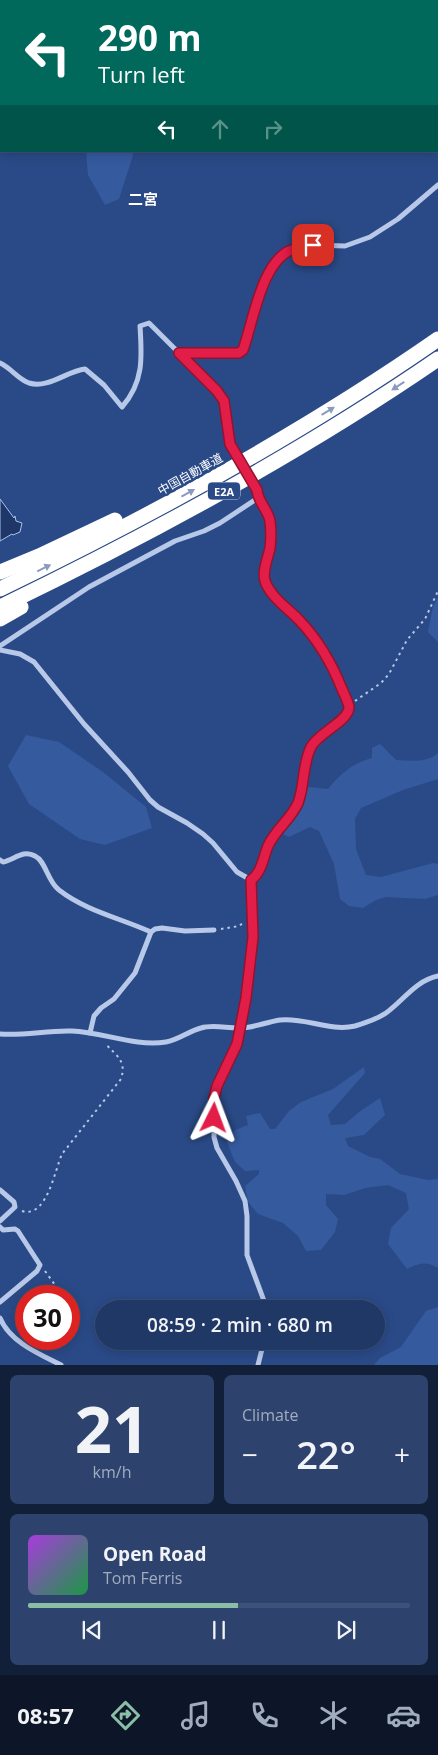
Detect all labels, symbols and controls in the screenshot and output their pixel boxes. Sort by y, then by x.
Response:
text: 290 m [98,14,202,61]
icon: left [15,20,80,85]
text: Turn left [98,59,185,89]
icon: left [153,115,181,143]
icon: ahead [206,115,234,143]
icon: right [259,115,287,143]
district label: 二宮 [128,189,158,209]
pin [292,224,334,266]
icon: arrive [299,231,327,259]
one-way arrow [391,381,404,391]
one-way arrow [322,406,335,415]
street label: 中国自動車道 [154,449,226,499]
road number: E2A [208,482,240,500]
one-way arrow [181,488,195,497]
one-way arrow [37,563,51,571]
position arrow [187,1091,239,1143]
speed limit sign: 30 [15,1285,80,1350]
text: 08:59 · 2 min · 680 m [147,1312,333,1338]
text: 21 [75,1384,149,1472]
text: Climate [242,1404,299,1426]
text: 22° [296,1428,356,1480]
text: − [242,1435,258,1473]
text: + [394,1435,410,1473]
text: km/h [93,1461,131,1483]
text: Open Road [103,1541,207,1567]
text: Tom Ferris [103,1567,182,1589]
icon: previous [78,1616,106,1644]
icon: pause [205,1616,233,1644]
icon: next [332,1616,360,1644]
icon: directions [108,1698,143,1733]
icon: music [178,1698,213,1733]
icon: phone [247,1698,282,1733]
icon: climate [316,1698,351,1733]
icon: car [386,1698,421,1733]
text: 08:57 [17,1700,74,1730]

